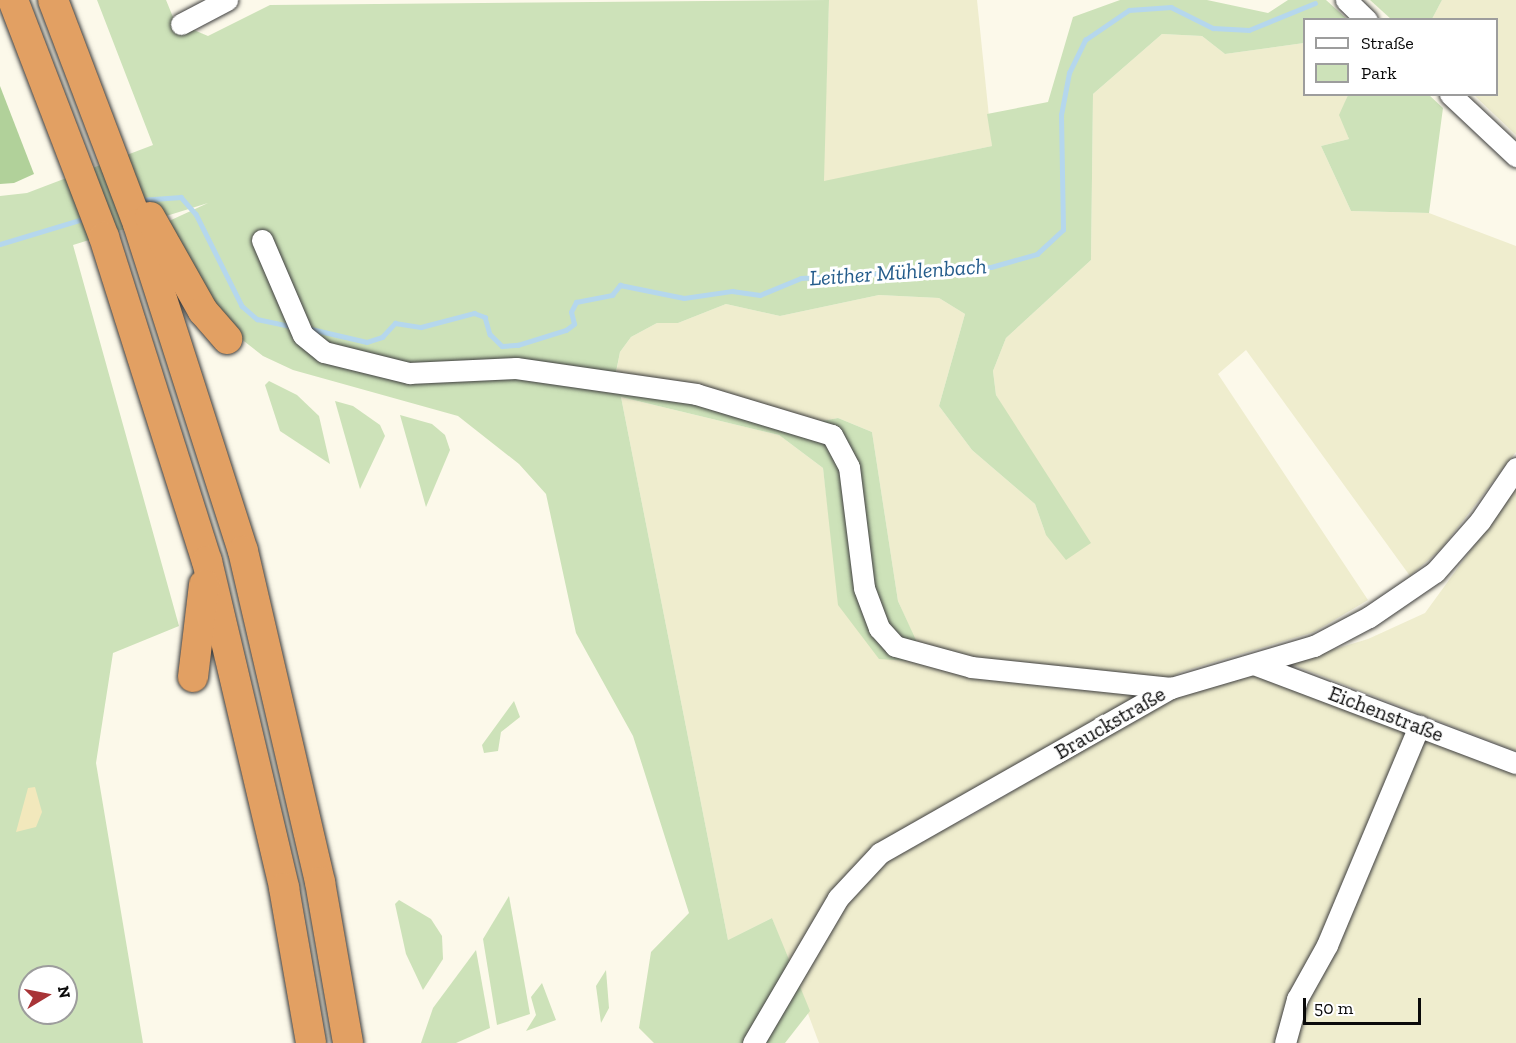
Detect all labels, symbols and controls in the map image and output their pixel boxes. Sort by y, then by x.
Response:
legend [1303,18,1498,96]
text: Straße [1361,32,1414,54]
text: Park [1361,62,1397,84]
water label: Leither Mühlenbach [808,253,988,291]
street label: Brauckstraße [1050,681,1170,765]
street label: Eichenstraße [1325,681,1447,747]
north arrow [18,965,78,1025]
text: N [54,984,75,1000]
scale bar [1306,986,1424,1024]
text: 50 m [1314,997,1353,1019]

